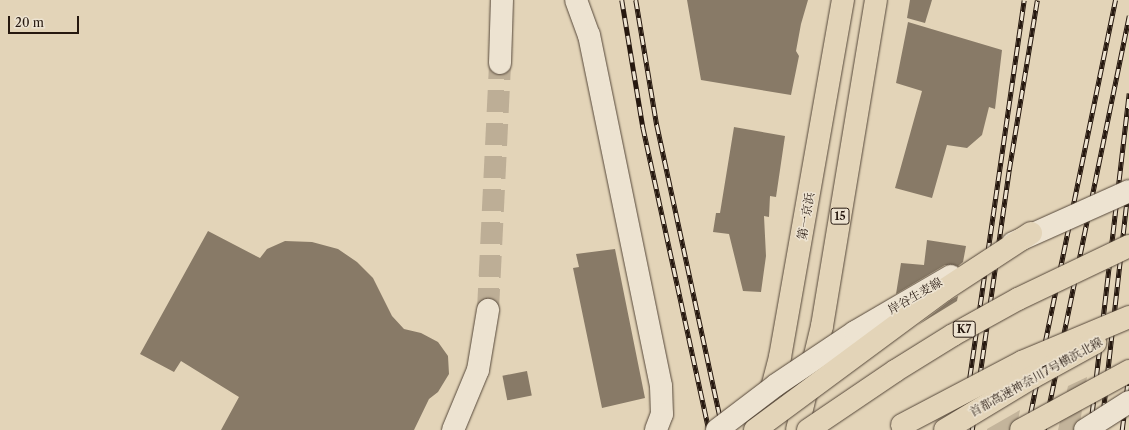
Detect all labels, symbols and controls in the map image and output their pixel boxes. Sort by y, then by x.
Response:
scale bar [10,8,81,34]
text: 20 m [15,15,44,30]
street label: 第一京浜 [795,191,817,241]
road number: 15 [830,207,850,225]
street label: 岸谷生麦線 [885,275,945,317]
road number: K7 [952,320,976,338]
street label: 首都高速神奈川7号横浜北線 [967,334,1105,420]

